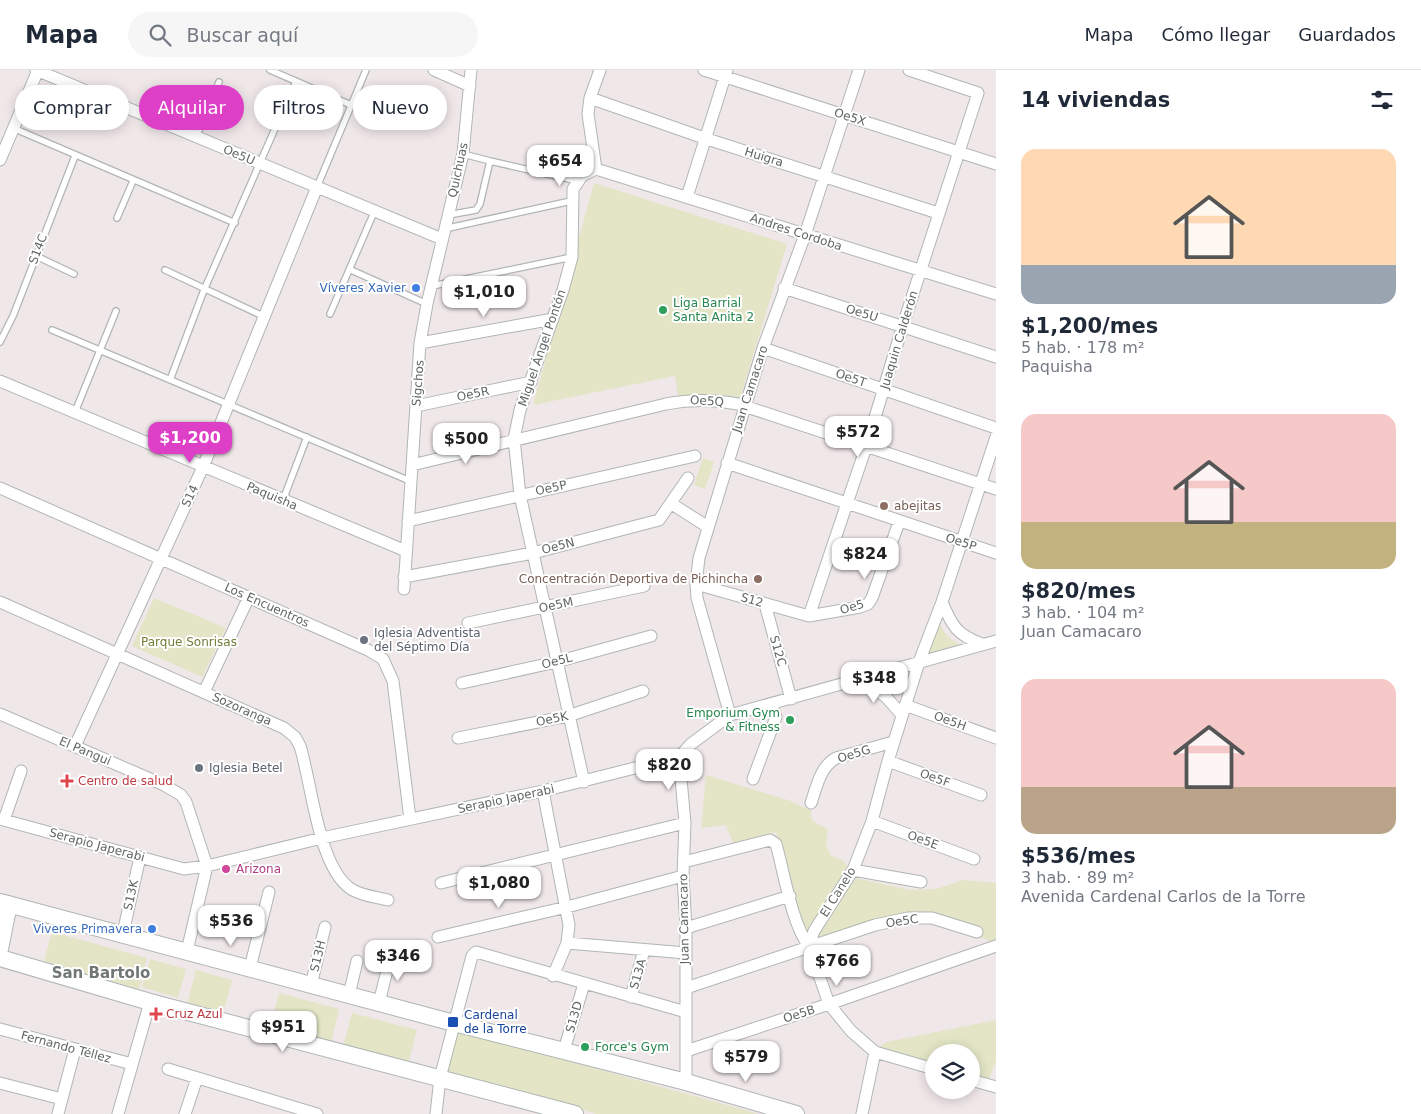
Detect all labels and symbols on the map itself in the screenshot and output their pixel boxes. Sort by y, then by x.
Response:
street label: Oe5X [832,105,868,129]
street label: Quichuas [445,141,471,199]
street label: Oe5U [221,142,257,168]
pin: $654 [530,144,590,187]
street label: Huigra [743,144,785,170]
street label: Andres Cordoba [748,211,844,253]
street label: S14C [26,232,50,266]
pin: $1,010 [443,276,525,318]
place label: Víveres Xavier [320,281,406,295]
marker: Víveres Xavier [410,282,422,294]
street label: Miguel Ángel Pontón [514,287,569,408]
street label: Juaquin Calderón [877,289,921,392]
place label: Liga Barrial Santa Anita 2 [673,296,754,324]
street label: Oe5U [844,301,880,325]
marker: Liga Barrial Santa Anita 2 [657,304,669,316]
street label: Juan Camacaro [729,344,771,435]
street label: Sigchos [409,359,427,407]
street label: Oe5T [834,366,869,390]
street label: Oe5R [455,384,491,404]
street label: Oe5Q [690,393,724,409]
pin: $572 [828,416,888,458]
pin: $1,200 [149,422,231,464]
pin: $500 [436,422,496,465]
street label: Oe5P [534,478,568,498]
street label: Paquisha [244,479,300,513]
street label: S14 [179,483,201,509]
place label: abejitas [894,499,941,513]
marker: abejitas [878,500,890,512]
street label: Oe5P [944,530,978,554]
street label: Oe5N [540,535,576,557]
pin: $824 [835,538,895,580]
place label: Concentración Deportiva de Pichincha [519,572,748,586]
marker: Concentración Deportiva de Pichincha [752,573,764,585]
street label: Los Encuentros [222,580,312,630]
street label: S12 [739,590,765,610]
street label: Oe5M [538,595,574,615]
street label: Oe5 [838,597,866,617]
place label: Iglesia Adventista del Séptimo Día [374,626,481,654]
marker: Iglesia Adventista del Séptimo Día [358,634,370,646]
street label: S12C [767,634,789,668]
park label: Parque Sonrisas [141,635,237,649]
street label: Oe5L [540,650,574,672]
pin: $348 [844,662,904,704]
street label: Sozoranga [210,690,274,728]
place label: Emporium Gym & Fitness [686,706,780,734]
street label: Oe5K [535,709,570,729]
street label: Oe5H [932,709,968,733]
marker: Emporium Gym & Fitness [784,714,796,726]
street label: El Pangui [57,734,113,768]
street label: Oe5G [836,742,872,766]
pin: $820 [639,748,699,791]
place label: Iglesia Betel [209,761,283,775]
marker: Iglesia Betel [193,762,205,774]
street label: Oe5F [918,766,952,790]
marker: Centro de salud [60,774,74,788]
place label: Centro de salud [78,774,173,788]
street label: Serapio Japerabi [456,782,556,816]
street label: Serapio Japerabi [48,825,146,865]
street label: Oe5E [906,828,940,852]
place label: Arizona [236,862,281,876]
marker: Arizona [220,863,232,875]
street label: El Canelo [817,864,859,920]
pin: $1,080 [458,866,540,909]
street label: Juan Camacaro [676,874,692,965]
street label: S13K [121,877,142,912]
pin: $536 [201,904,261,947]
street label: Oe5C [885,912,919,930]
place label: Viveres Primavera [33,922,142,936]
marker: Viveres Primavera [146,923,158,935]
street label: S13H [307,939,329,973]
pin: $346 [368,940,428,982]
pin: $766 [807,944,867,987]
street label: S13A [627,956,649,991]
district label: San Bartolo [52,964,150,982]
street label: S13D [563,1000,585,1034]
street label: Oe5B [781,1002,817,1026]
place label: Cruz Azul [166,1007,222,1021]
marker: Cruz Azul [150,1008,162,1020]
place label: Cardenal de la Torre [464,1008,527,1036]
pin: $951 [253,1010,313,1053]
marker: Cardenal de la Torre [446,1015,460,1029]
street label: Fernando Téllez [19,1028,113,1066]
place label: Force's Gym [595,1040,669,1054]
pin: $579 [716,1040,776,1083]
marker: Force's Gym [579,1041,591,1053]

